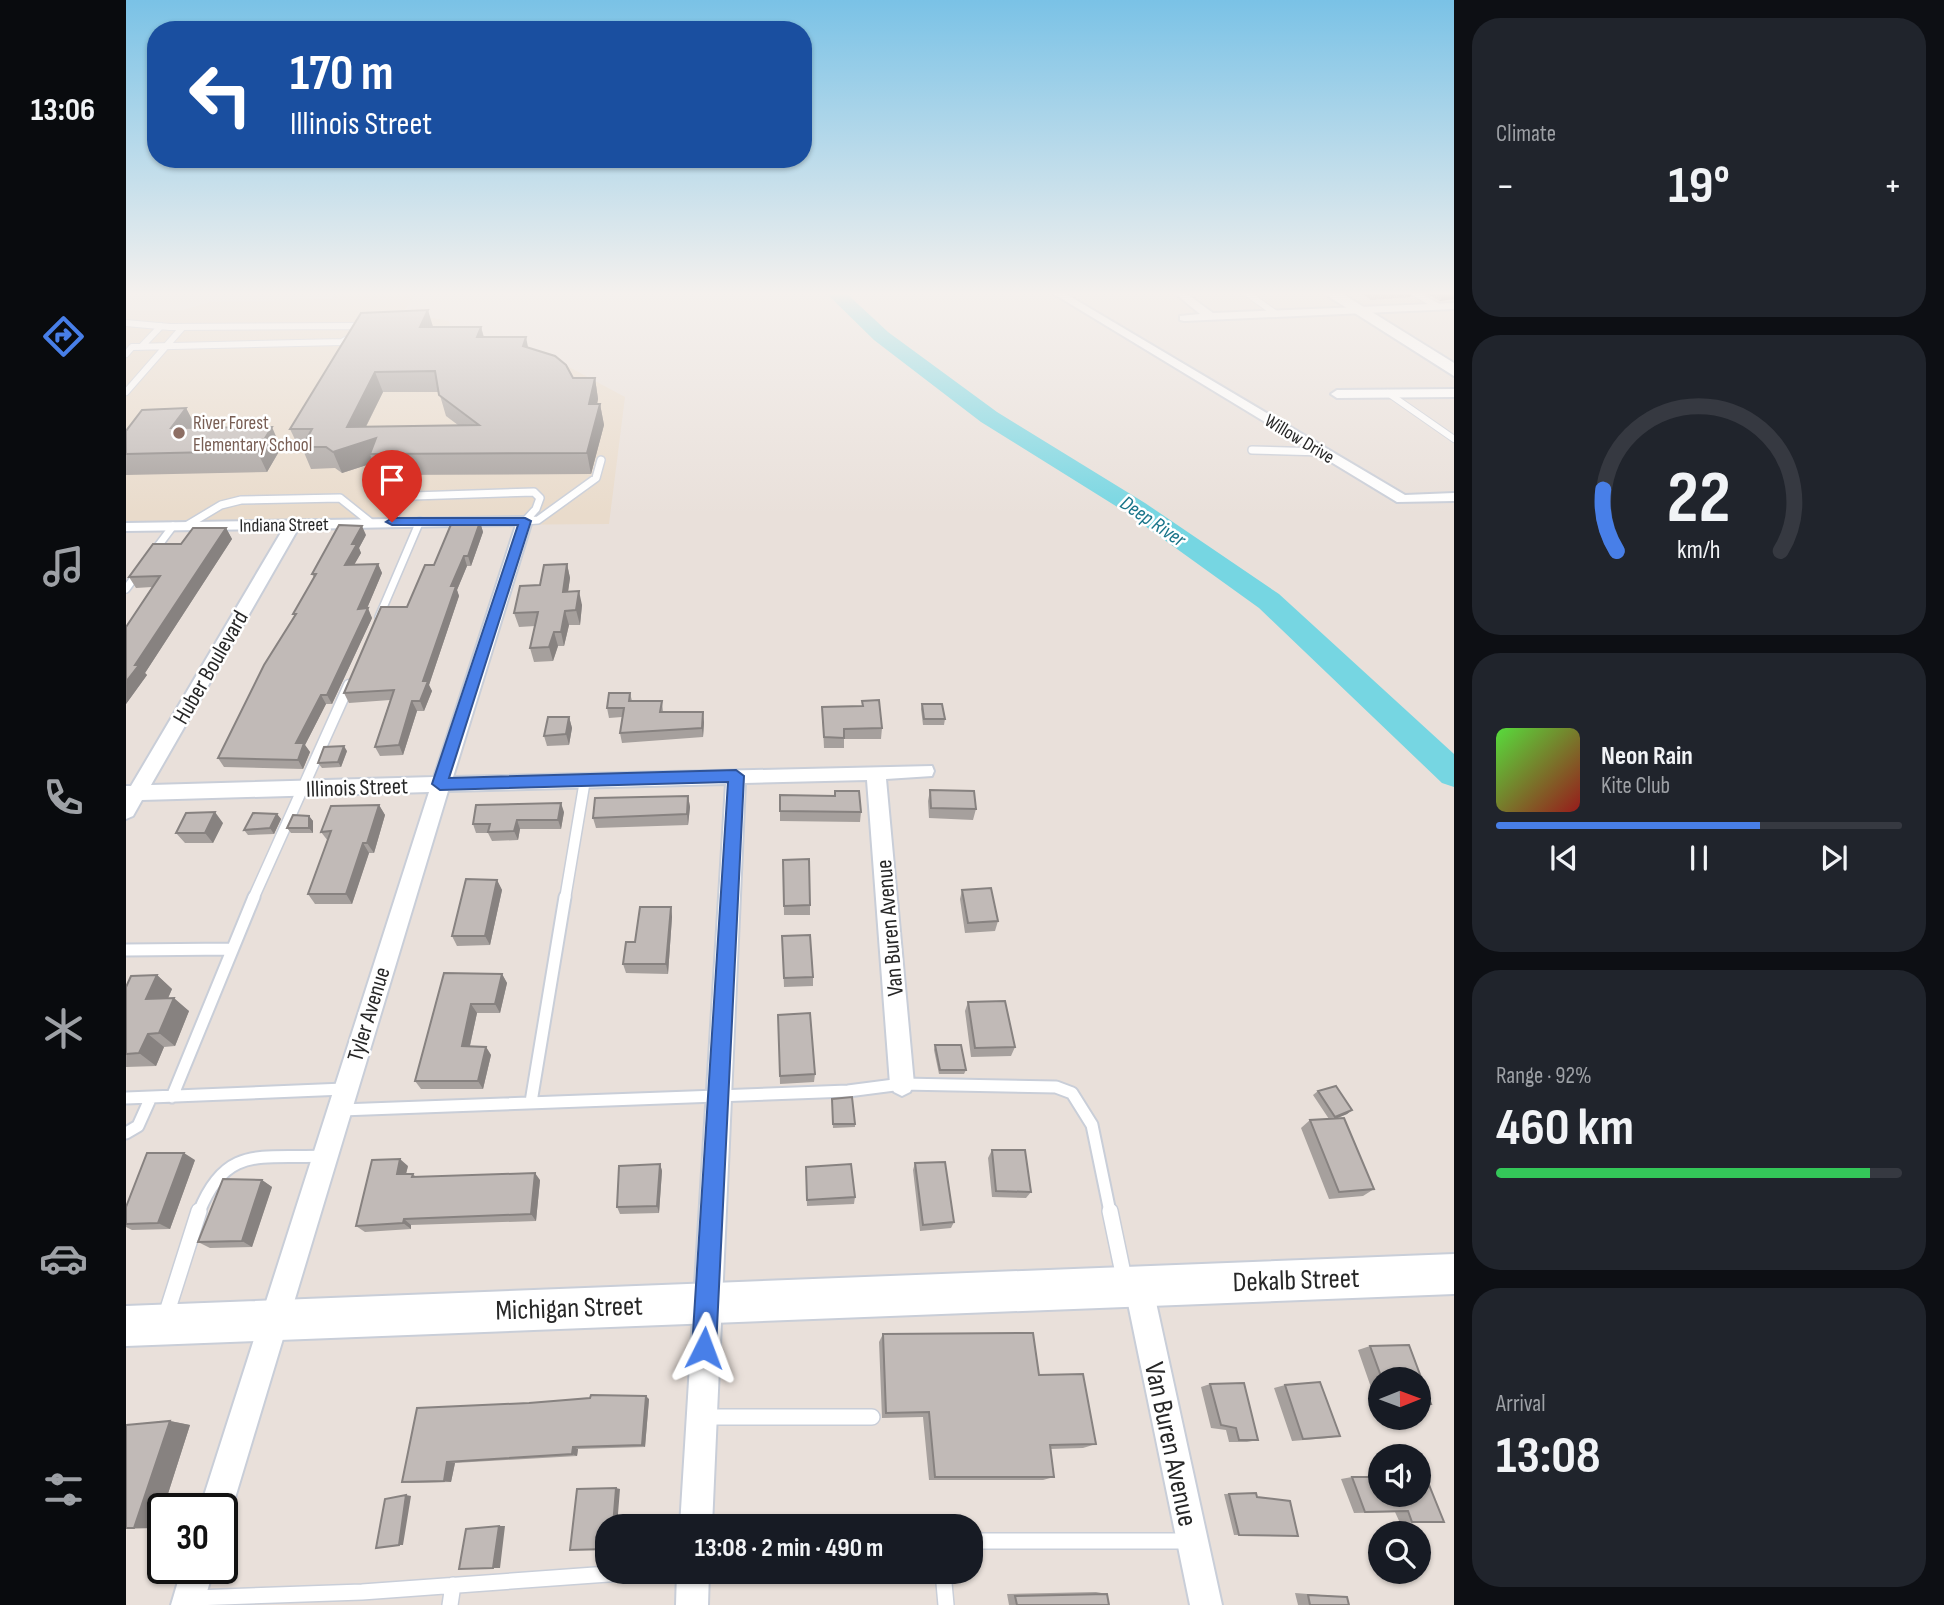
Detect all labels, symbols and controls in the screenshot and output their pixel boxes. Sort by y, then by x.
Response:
text: 170 m [290,45,394,104]
icon: left [175,49,266,140]
text: 13:06 [31,91,95,130]
text: Illinois Street [290,105,432,144]
text: Climate [1496,120,1556,148]
text: 19° [1668,155,1730,218]
text: − [1496,164,1515,209]
text: + [1883,164,1902,209]
icon: directions [39,312,88,361]
street label: Willow Drive [1260,409,1338,469]
place label: River Forest Elementary School [193,412,312,457]
marker: River Forest Elementary School [171,425,187,441]
pin [362,450,422,522]
text: 22 [1667,456,1731,544]
icon: arrive [373,461,411,499]
water label: Deep River [1115,491,1191,553]
street label: Indiana Street [239,513,329,538]
text: km/h [1677,535,1721,566]
icon: music [39,542,88,591]
street label: Huber Boulevard [167,606,255,729]
text: Neon Rain [1601,741,1693,772]
street label: Illinois Street [306,772,409,804]
text: Kite Club [1601,772,1670,800]
icon: phone [39,773,88,822]
icon: previous [1545,839,1583,877]
icon: pause [1680,839,1718,877]
icon: next [1815,839,1853,877]
street label: Van Buren Avenue [870,858,910,997]
street label: Tyler Avenue [341,964,397,1065]
icon: climate [39,1004,88,1053]
text: Range · 92% [1496,1062,1592,1090]
text: 460 km [1496,1097,1634,1160]
icon: car [39,1234,88,1283]
street label: Dekalb Street [1232,1262,1360,1299]
street label: Michigan Street [495,1289,643,1328]
position arrow [667,1311,741,1385]
street label: Van Buren Avenue [1137,1359,1204,1529]
north arrow [1368,1367,1432,1430]
map controls [1368,1367,1431,1584]
text: Arrival [1496,1390,1545,1418]
text: 13:08 [1496,1425,1601,1488]
button: sound [1368,1444,1431,1507]
icon: filters [39,1465,88,1514]
speed limit sign: 30 [147,1493,238,1584]
button: search [1368,1521,1431,1584]
text: 13:08 · 2 min · 490 m [695,1533,883,1564]

